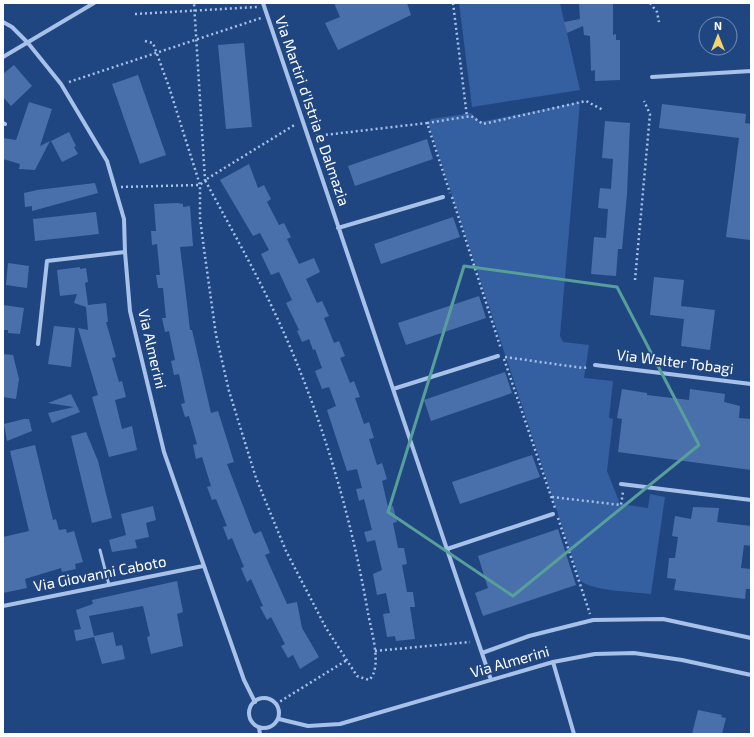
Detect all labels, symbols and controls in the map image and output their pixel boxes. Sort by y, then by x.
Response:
street label: Via Martiri d'Istria e Dalmazia [272,13,354,208]
north arrow [698,16,738,56]
text: N [714,19,722,32]
street label: Via Almerini [135,307,171,390]
street label: Via Walter Tobagi [616,345,735,377]
street label: Via Giovanni Caboto [32,551,168,595]
street label: Via Almerini [468,641,551,681]

